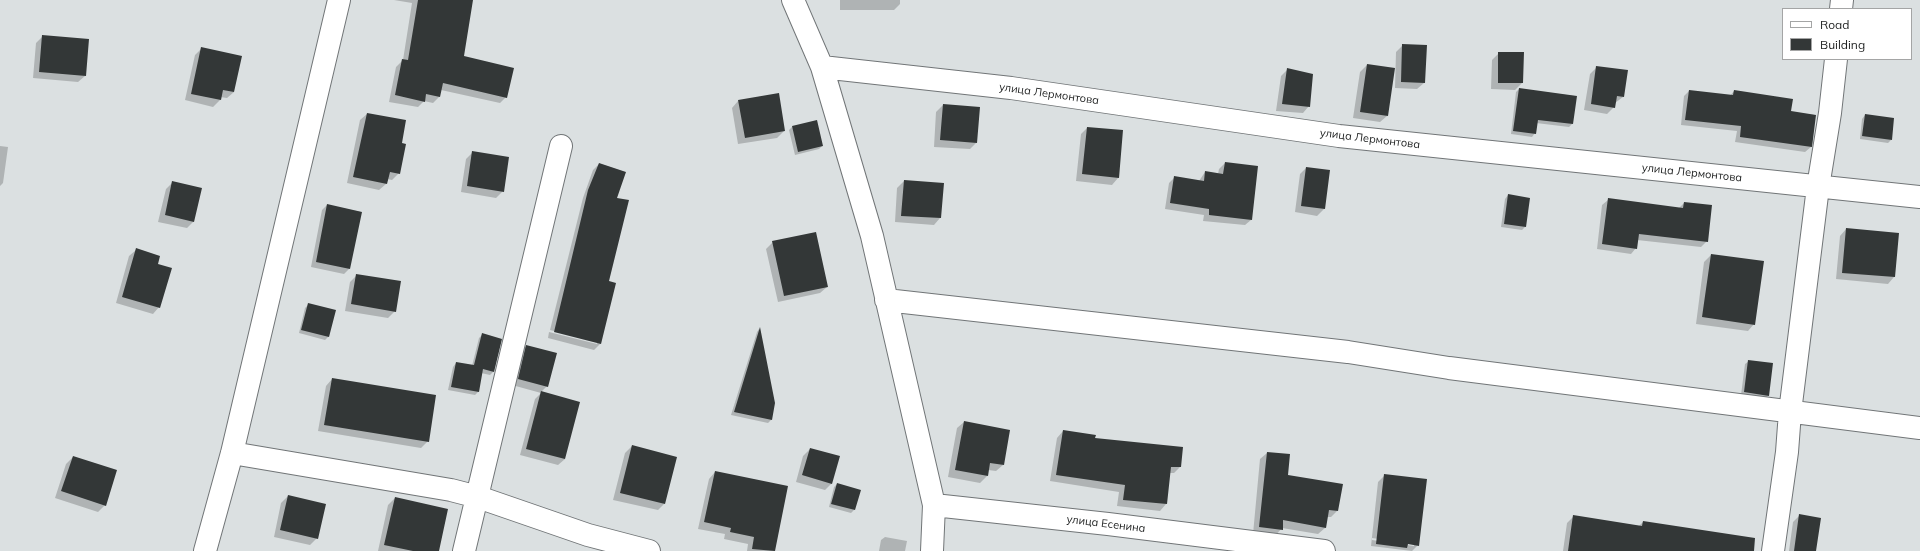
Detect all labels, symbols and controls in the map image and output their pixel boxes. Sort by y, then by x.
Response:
legend [1782,8,1912,60]
text: Road [1820,17,1849,32]
text: Building [1820,37,1865,52]
street label: улица Лермонтова [998,80,1100,108]
street label: улица Лермонтова [1319,126,1421,152]
street label: улица Лермонтова [1641,161,1743,185]
street label: улица Есенина [1066,513,1146,535]

